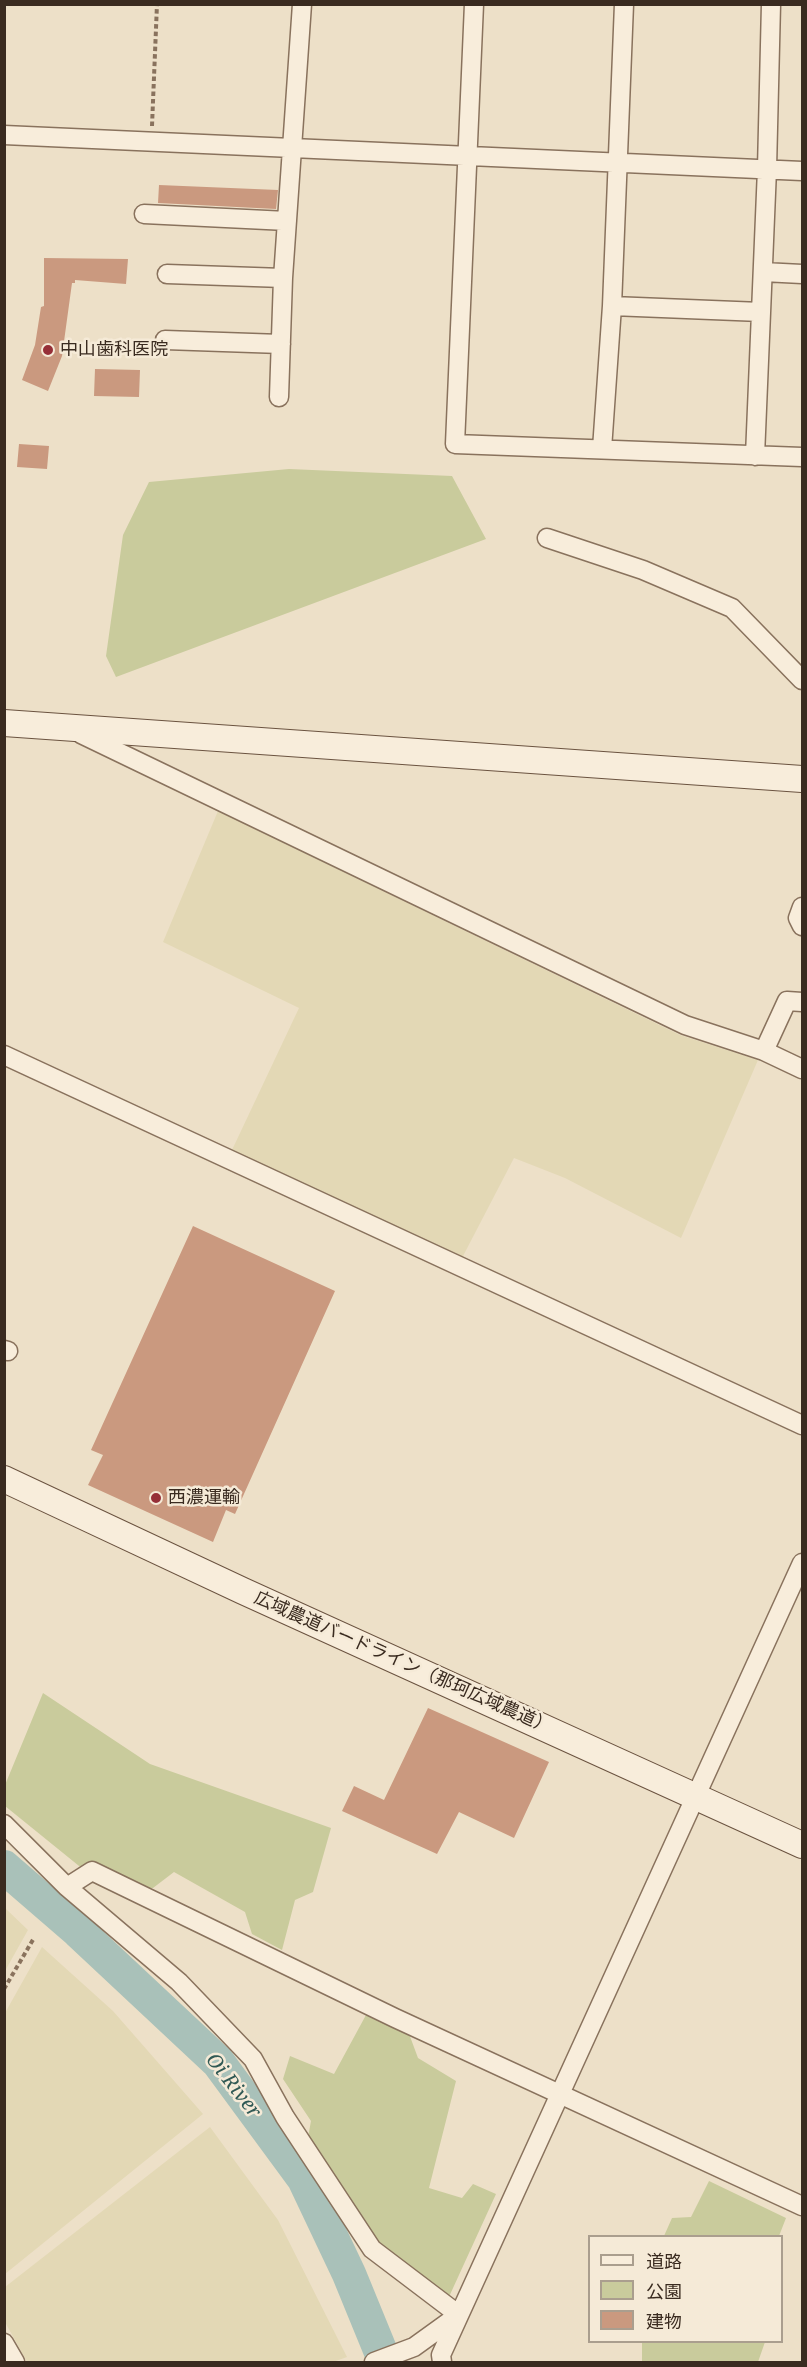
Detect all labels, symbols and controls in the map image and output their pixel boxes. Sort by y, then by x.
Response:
place label: 中山歯科医院 [60,339,168,361]
marker: 中山歯科医院 [41,343,55,357]
place label: 西濃運輸 [168,1487,240,1509]
marker: 西濃運輸 [149,1491,163,1505]
street label: 広域農道バードライン（那珂広域農道） [251,1587,555,1739]
water label: Oi River [200,2049,266,2123]
legend [588,2235,783,2343]
text: 道路 [646,2249,682,2273]
text: 公園 [646,2279,682,2303]
text: 建物 [646,2309,682,2333]

